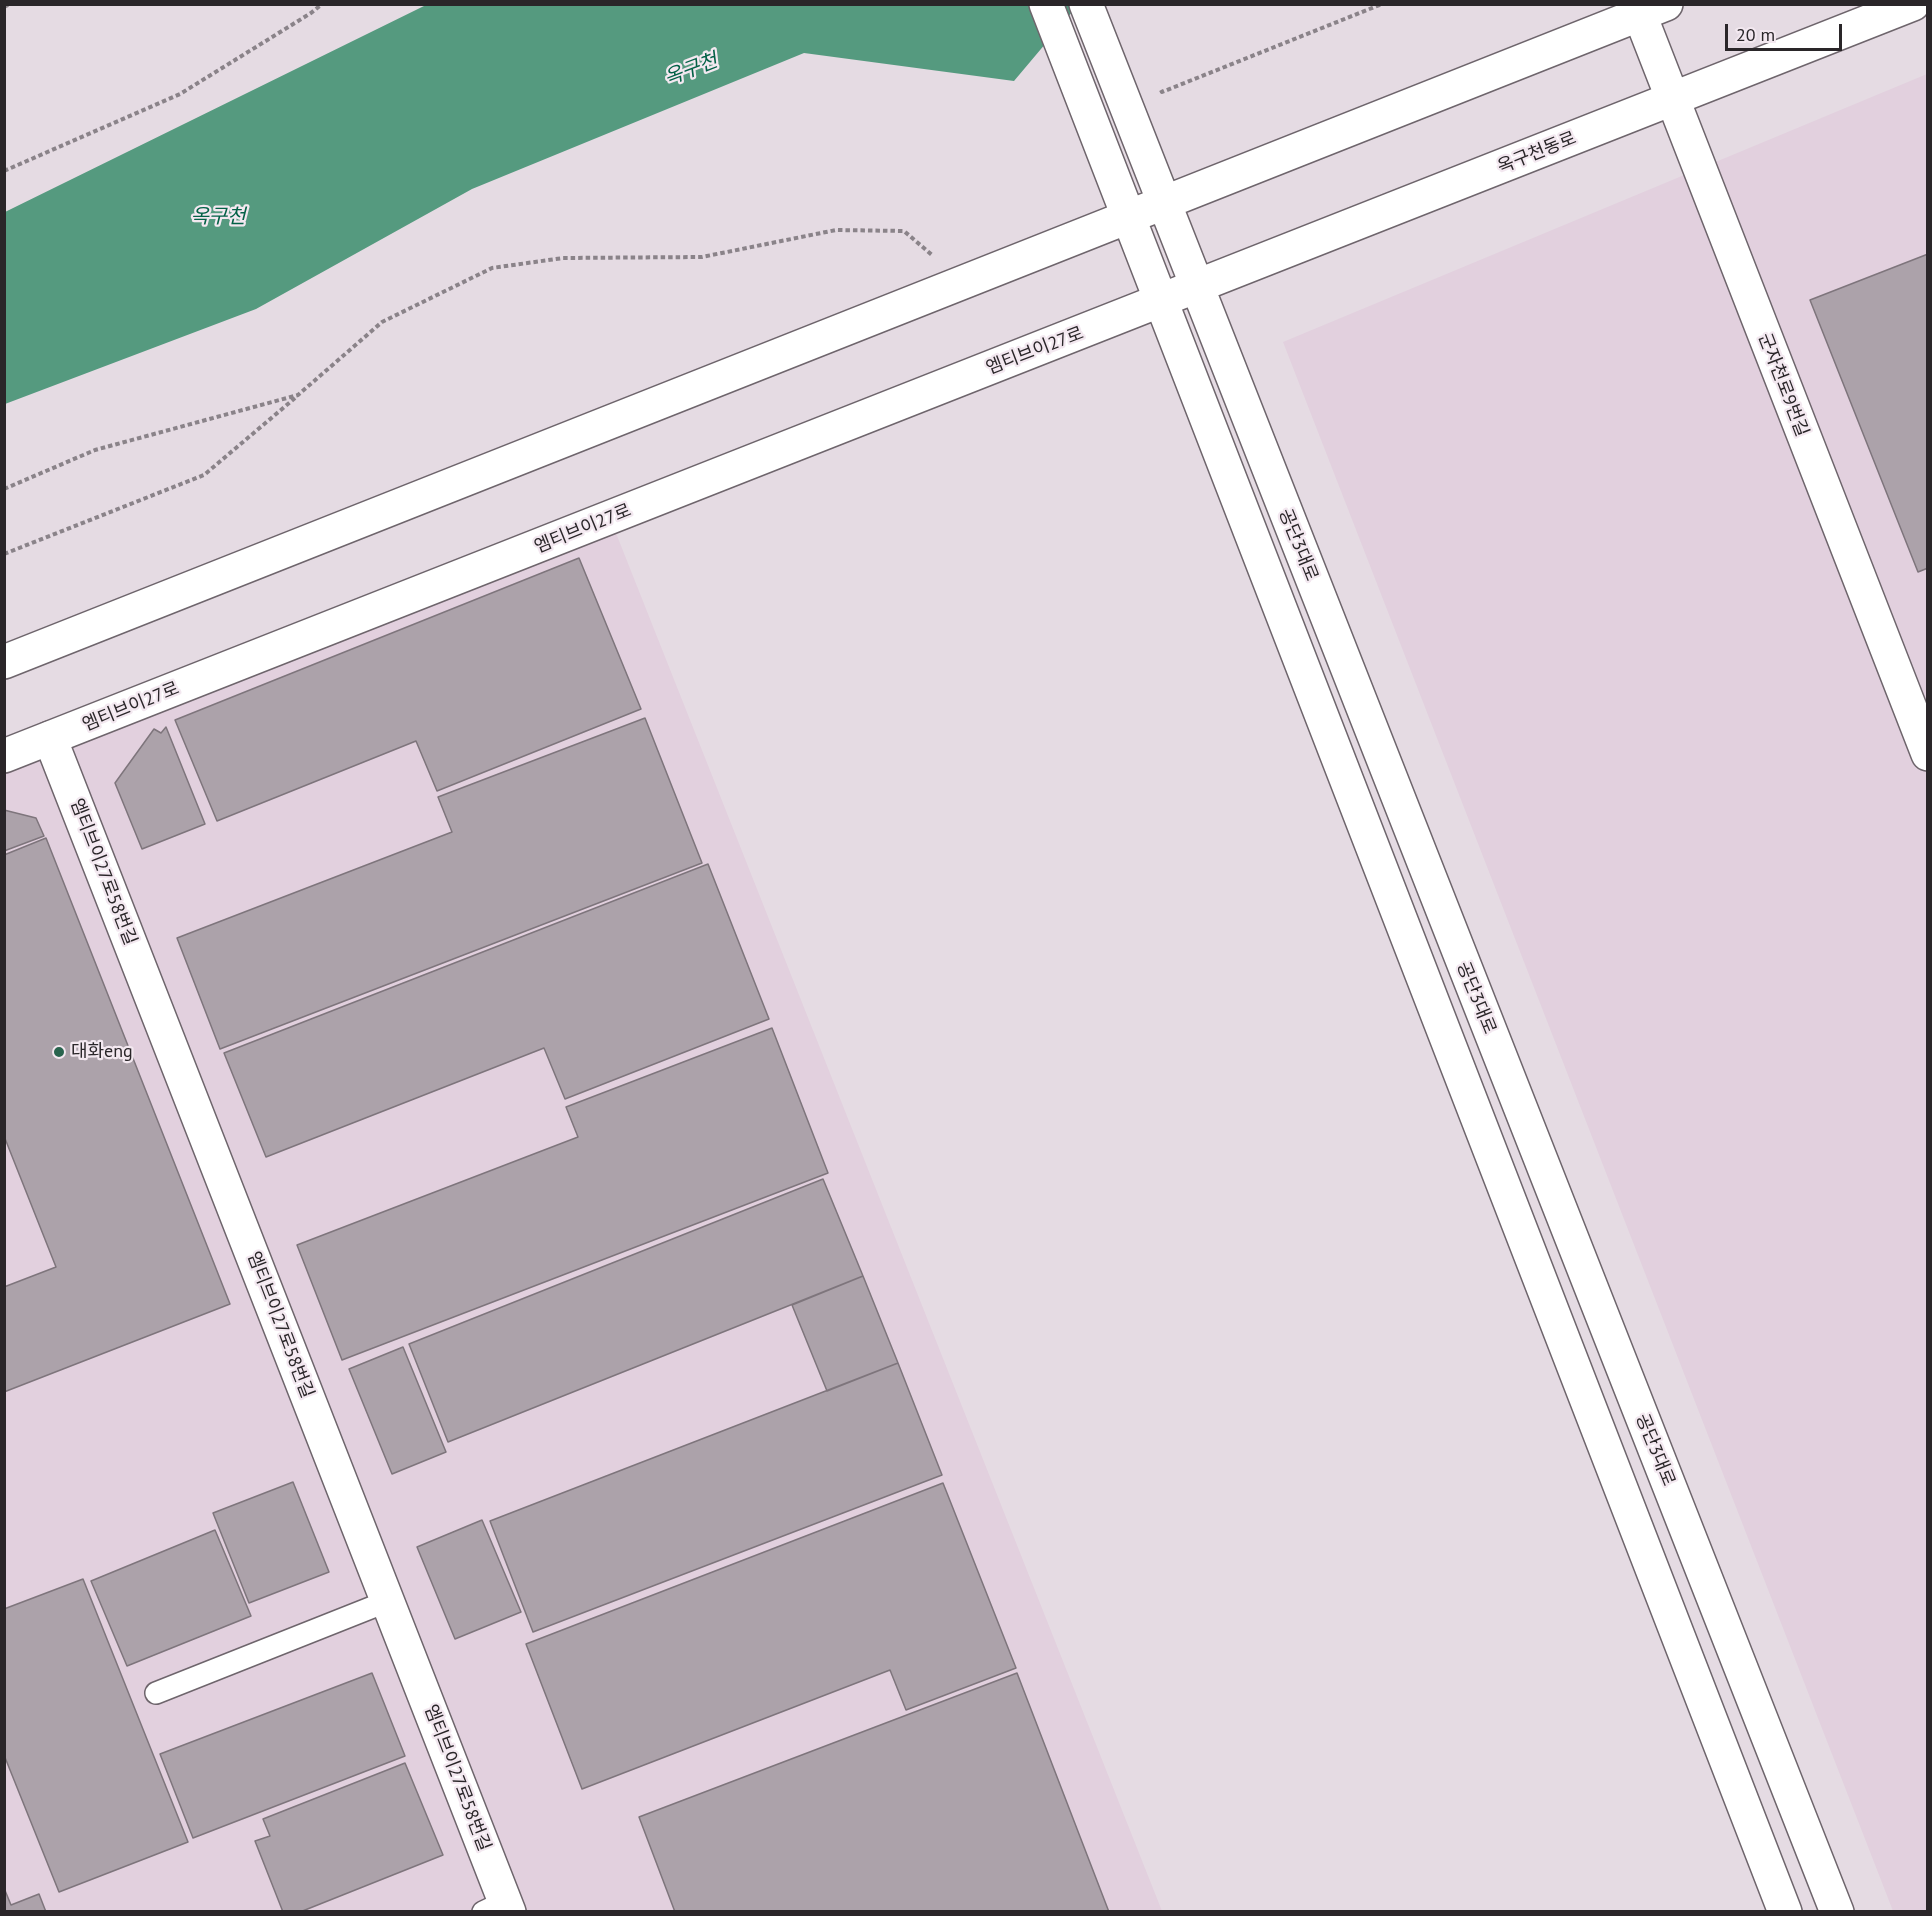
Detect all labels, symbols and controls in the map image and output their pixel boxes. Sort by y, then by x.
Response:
scale bar [1728,12,1845,50]
text: 20 m [1736,23,1775,46]
water label: 옥구천 [661,49,721,91]
street label: 옥구천동로 [1495,127,1579,179]
water label: 옥구천 [190,205,246,229]
street label: 엠티브이27로 [983,323,1087,379]
street label: 군자천로9번길 [1753,330,1813,440]
street label: 엠티브이27로 [531,500,635,558]
street label: 공단3대로 [1274,506,1322,584]
street label: 엠티브이27로 [79,678,183,736]
street label: 엠티브이27로58번길 [65,796,141,948]
street label: 공단3대로 [1452,959,1500,1037]
place label: 대화eng [71,1041,133,1063]
marker: 대화eng [52,1045,66,1059]
street label: 엠티브이27로58번길 [242,1249,318,1401]
street label: 공단3대로 [1631,1411,1679,1489]
street label: 엠티브이27로58번길 [419,1702,495,1854]

